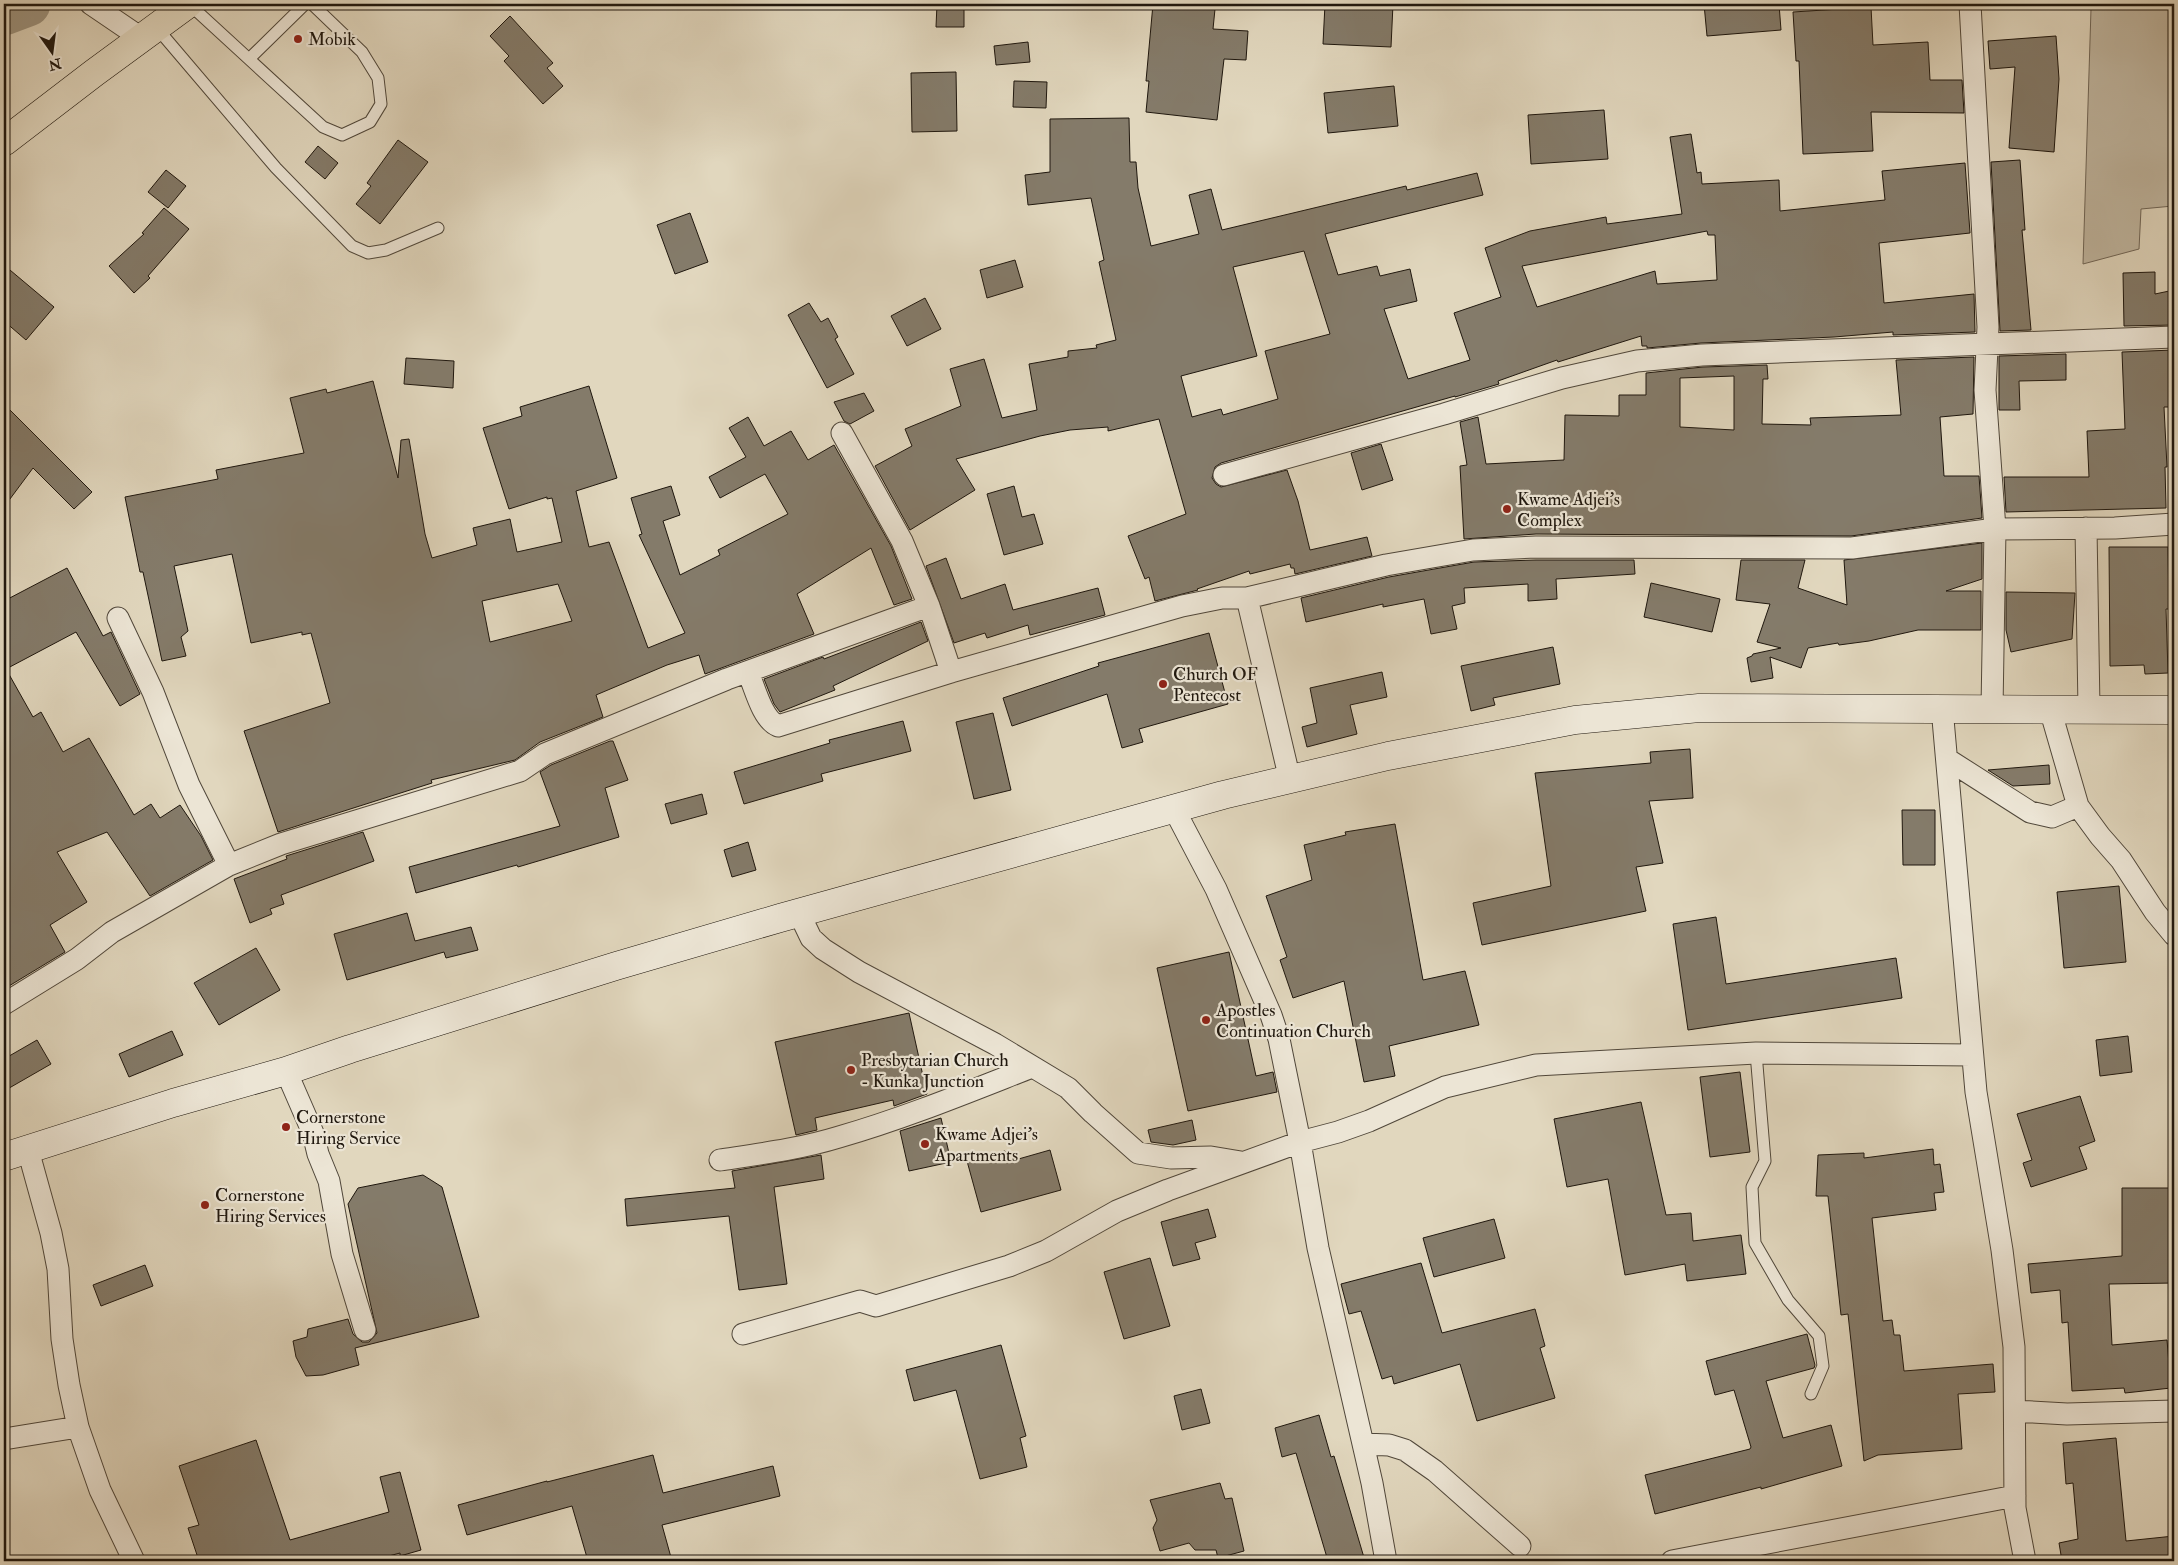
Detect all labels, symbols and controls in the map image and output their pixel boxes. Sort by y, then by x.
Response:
north arrow [28,28,78,78]
place label: Mobik [308,28,356,51]
marker: Mobik [292,33,304,45]
text: N [46,54,64,74]
place label: Kwame Adjei's Complex [1517,488,1620,532]
marker: Kwame Adjei's Complex [1501,503,1513,515]
place label: Church OF Pentecost [1173,663,1258,707]
marker: Church OF Pentecost [1157,678,1169,690]
place label: Apostles Continuation Church [1215,999,1371,1043]
marker: Apostles Continuation Church [1200,1014,1212,1026]
place label: Presbytarian Church - Kunka Junction [861,1049,1009,1093]
marker: Presbytarian Church - Kunka Junction [845,1064,857,1076]
place label: Cornerstone Hiring Service [296,1106,401,1150]
marker: Cornerstone Hiring Service [280,1121,292,1133]
place label: Kwame Adjei's Apartments [934,1123,1038,1167]
marker: Kwame Adjei's Apartments [919,1138,931,1150]
place label: Cornerstone Hiring Services [215,1184,326,1228]
marker: Cornerstone Hiring Services [199,1199,211,1211]

